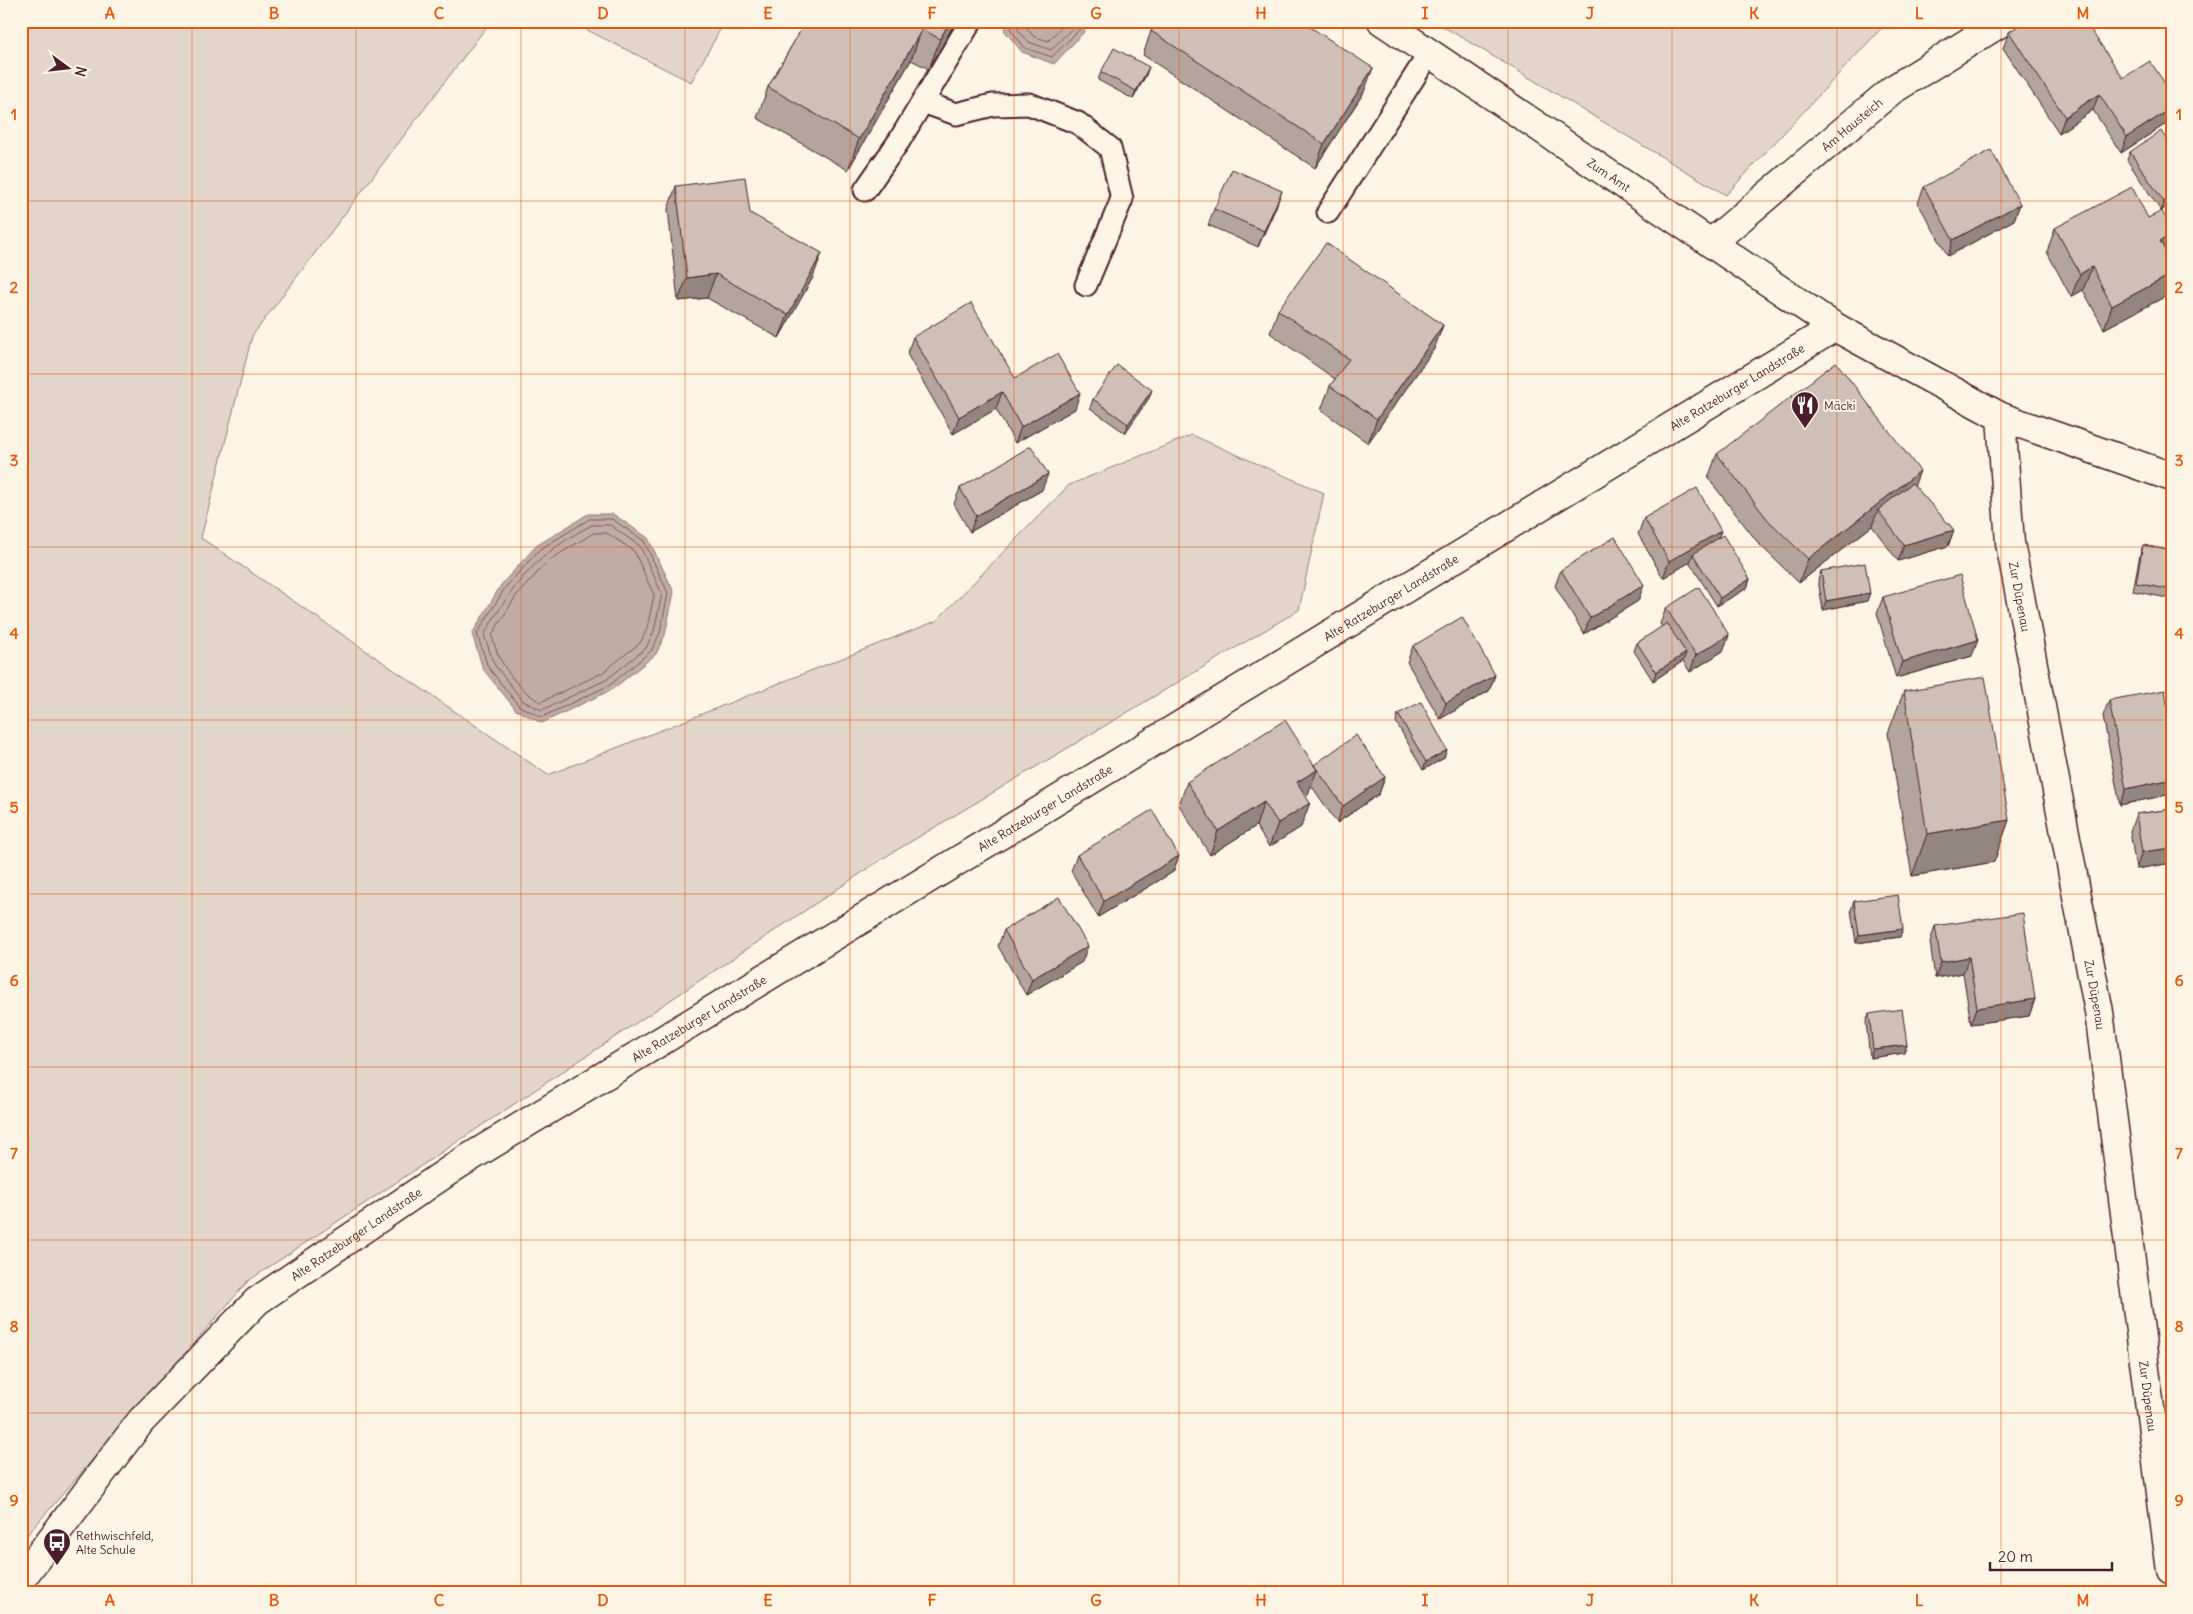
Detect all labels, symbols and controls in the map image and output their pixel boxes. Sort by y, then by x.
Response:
text: A [105,3,115,23]
text: B [269,3,280,23]
text: C [434,3,445,23]
text: D [597,3,609,23]
text: E [763,3,773,23]
text: F [927,3,937,23]
text: G [1090,3,1102,23]
text: H [1255,3,1267,23]
text: I [1422,3,1429,23]
text: J [1586,3,1595,23]
text: K [1749,3,1759,23]
text: L [1915,3,1924,23]
text: M [2077,3,2090,23]
north arrow [42,42,92,92]
text: N [71,64,91,78]
street label: Am Hausteich [1818,94,1885,154]
text: 1 [11,104,17,124]
text: 1 [2176,104,2182,124]
street label: Zum Amt [1584,154,1634,194]
text: 2 [10,277,19,297]
text: 2 [2175,277,2184,297]
street label: Alte Ratzeburger Landstraße [1667,340,1807,433]
restaurant icon: Mäcki [1790,390,1820,429]
place label: Mäcki [1824,398,1855,413]
text: 3 [9,450,19,470]
text: 3 [2174,450,2184,470]
street label: Alte Ratzeburger Landstraße [1321,551,1461,644]
street label: Zur Düpenau [2006,560,2034,633]
text: 4 [9,623,19,643]
text: 4 [2174,623,2184,643]
street label: Alte Ratzeburger Landstraße [975,761,1115,854]
text: 5 [9,797,19,817]
text: 5 [2174,797,2184,817]
street label: Zur Düpenau [2082,958,2109,1031]
text: 6 [9,970,19,990]
text: 6 [2174,970,2184,990]
street label: Alte Ratzeburger Landstraße [629,971,769,1065]
text: 7 [10,1143,18,1163]
text: 7 [2175,1143,2183,1163]
street label: Alte Ratzeburger Landstraße [288,1184,424,1284]
text: 8 [9,1316,19,1336]
text: 8 [2174,1316,2184,1336]
street label: Zur Düpenau [2137,1360,2160,1432]
text: 9 [9,1490,19,1510]
text: 9 [2174,1490,2184,1510]
bus stop icon: Rethwischfeld, Alte Schule [42,1527,72,1566]
place label: Rethwischfeld, Alte Schule [76,1528,154,1557]
scale bar [1990,1539,2113,1571]
text: 20 m [1998,1547,2033,1566]
text: A [105,1590,115,1610]
text: B [269,1590,280,1610]
text: C [434,1590,445,1610]
text: D [597,1590,609,1610]
text: E [763,1590,773,1610]
text: F [927,1590,937,1610]
text: G [1090,1590,1102,1610]
text: H [1255,1590,1267,1610]
text: I [1422,1590,1429,1610]
text: J [1586,1590,1595,1610]
text: K [1749,1590,1759,1610]
text: L [1915,1590,1924,1610]
text: M [2077,1590,2090,1610]

